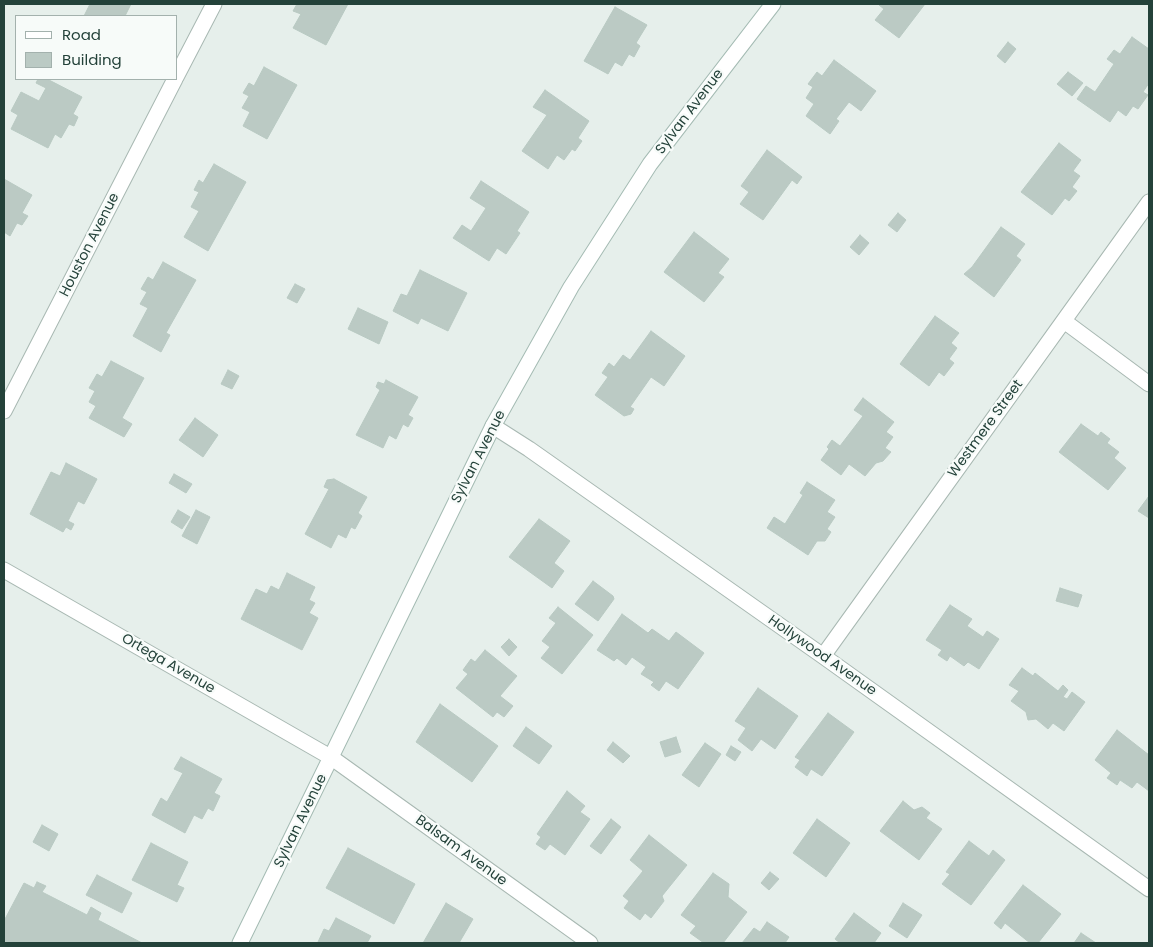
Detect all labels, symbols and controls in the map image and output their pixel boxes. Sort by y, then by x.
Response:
legend [15,15,178,80]
text: Road [62,24,101,45]
text: Building [62,49,122,70]
street label: Sylvan Avenue [653,66,727,158]
street label: Houston Avenue [57,190,123,300]
street label: Westmere Street [945,377,1027,481]
street label: Sylvan Avenue [448,408,510,506]
street label: Hollywood Avenue [765,612,879,700]
street label: Ortega Avenue [118,630,218,698]
street label: Sylvan Avenue [271,771,331,871]
street label: Balsam Avenue [412,812,510,890]

